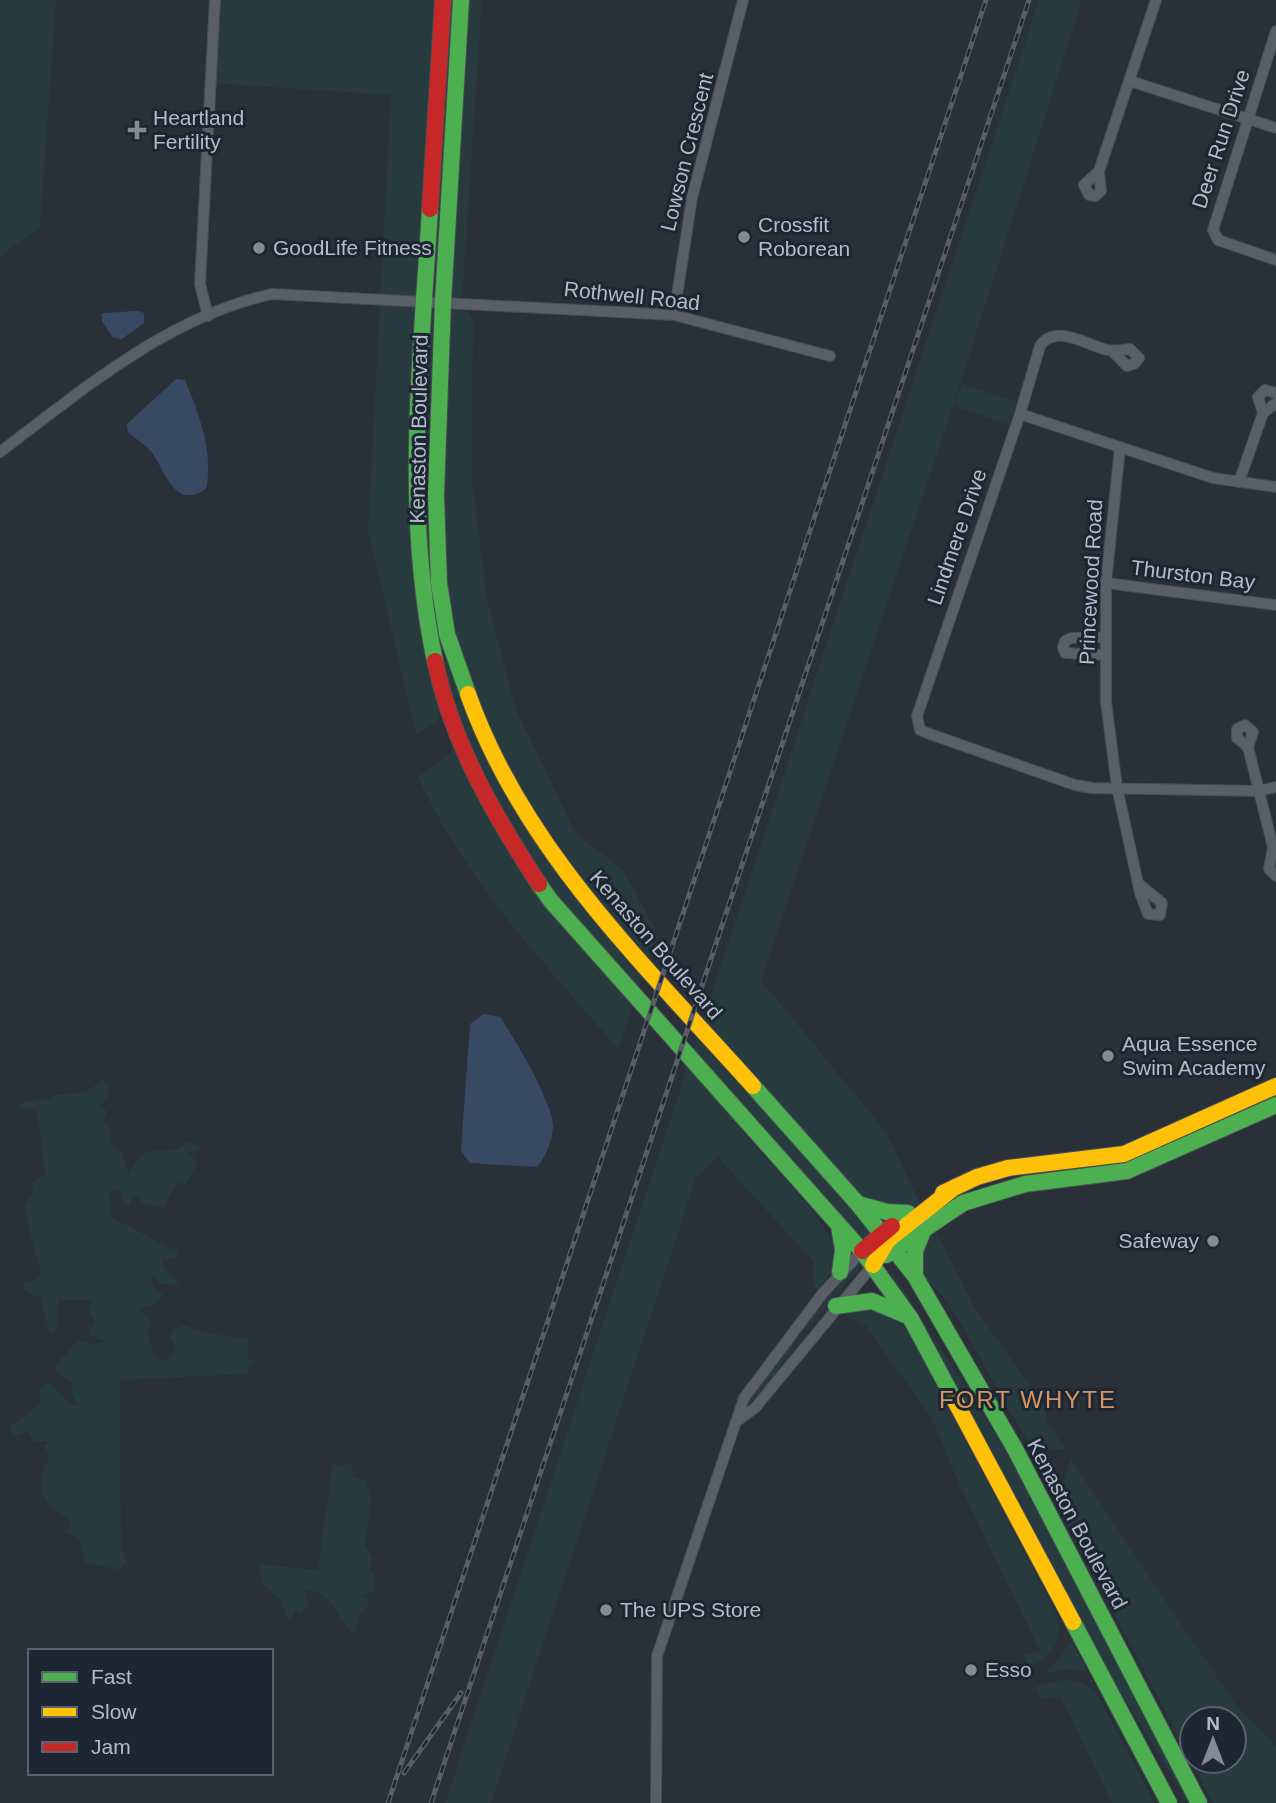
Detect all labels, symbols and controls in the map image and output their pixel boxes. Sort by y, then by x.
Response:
street label: Deer Run Drive [1187,66,1254,211]
street label: Lowson Crescent [656,70,717,233]
place label: Heartland Fertility [153,106,244,153]
marker: Heartland Fertility [127,120,147,140]
place label: Crossfit Roborean [758,213,850,260]
marker: Crossfit Roborean [736,229,752,245]
place label: GoodLife Fitness [273,236,432,259]
marker: GoodLife Fitness [251,240,267,256]
street label: Rothwell Road [563,277,701,314]
street label: Kenaston Boulevard [405,334,432,524]
street label: Lindmere Drive [922,466,991,608]
street label: Princewood Road [1075,499,1106,665]
street label: Thurston Bay [1130,555,1257,594]
street label: Kenaston Boulevard [586,866,727,1024]
place label: Aqua Essence Swim Academy [1122,1032,1266,1079]
marker: Aqua Essence Swim Academy [1100,1048,1116,1064]
place label: Safeway [1118,1229,1199,1252]
marker: Safeway [1205,1233,1221,1249]
district label: FORT WHYTE [939,1386,1117,1413]
street label: Kenaston Boulevard [1023,1435,1132,1613]
place label: The UPS Store [620,1598,761,1621]
marker: The UPS Store [598,1602,614,1618]
legend [28,1649,273,1775]
place label: Esso [985,1658,1032,1681]
marker: Esso [963,1662,979,1678]
text: Fast [91,1665,132,1688]
text: Slow [91,1700,137,1723]
north arrow [1178,1705,1248,1775]
text: N [1206,1713,1220,1734]
text: Jam [91,1735,131,1758]

